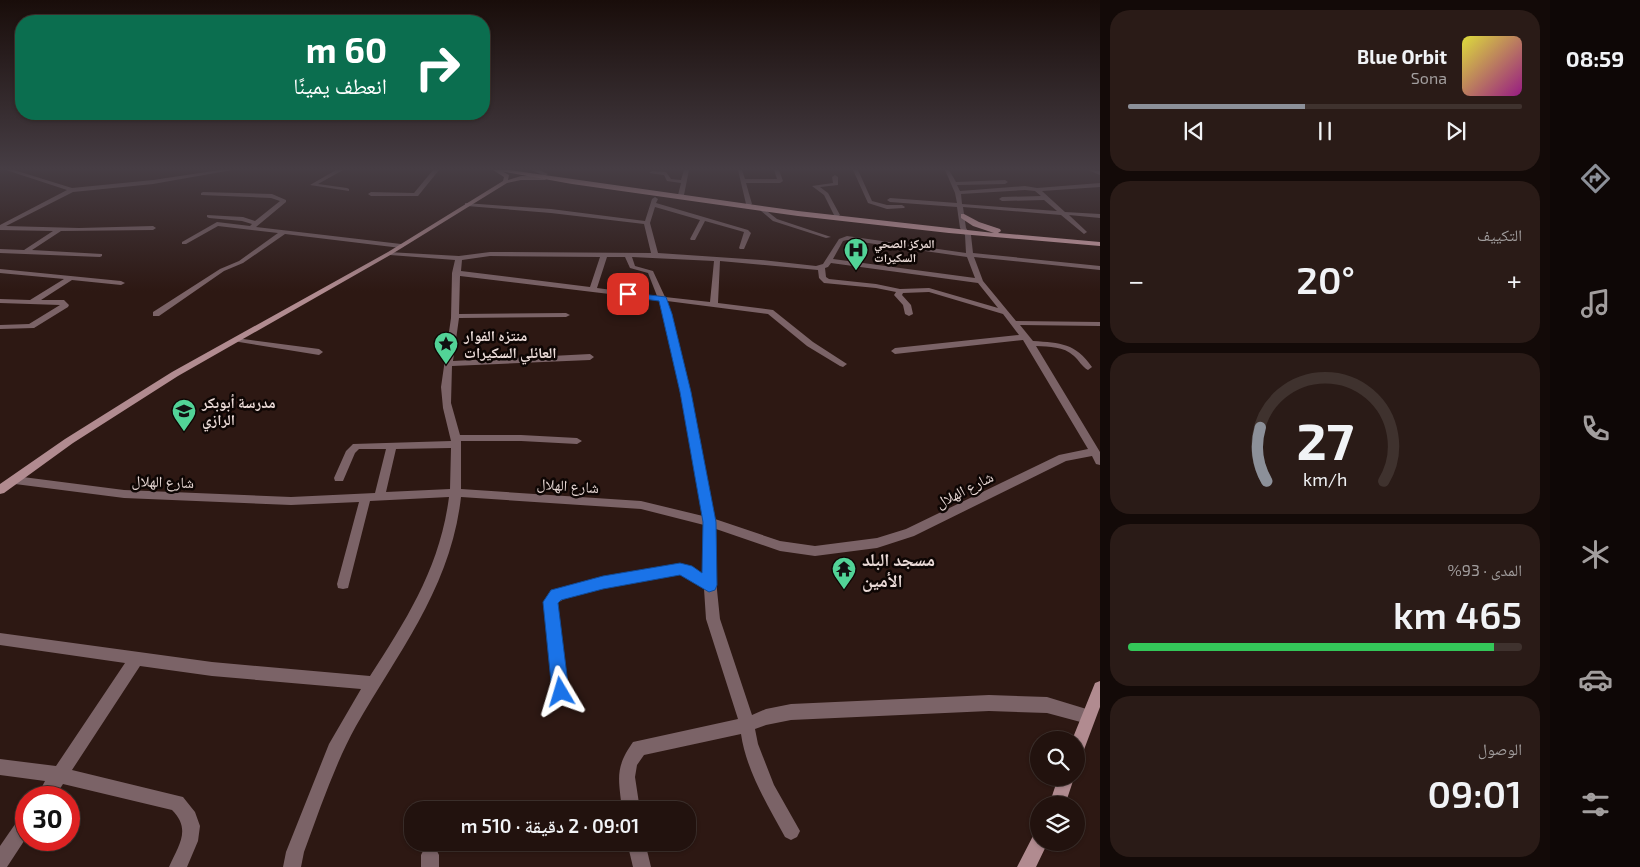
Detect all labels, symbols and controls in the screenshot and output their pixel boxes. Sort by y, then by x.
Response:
text: 60 m [306,28,387,70]
icon: right [405,35,470,100]
text: Blue Orbit [1357,45,1447,68]
text: 08:59 [1566,45,1624,71]
text: Sona [1411,68,1447,87]
text: انعطف يمينًا [293,72,387,98]
icon: previous [1180,117,1208,145]
icon: pause [1311,117,1339,145]
icon: next [1442,117,1470,145]
icon: directions [1578,161,1613,196]
text: التكييف [1477,225,1522,244]
place label: المركز الصحي السكيرات [874,236,935,265]
hospital icon: المركز الصحي السكيرات [843,237,869,271]
text: 20° [1296,256,1355,302]
text: − [1128,263,1144,297]
text: + [1507,263,1522,297]
pin [607,273,649,315]
icon: arrive [614,280,642,308]
icon: music [1578,286,1613,321]
place label: منتزه الفوار العائلي السكيرات [463,326,557,365]
place icon: منتزه الفوار العائلي السكيرات [433,331,459,365]
place label: مدرسة أبوبكر الرازي [201,393,276,432]
school or university icon: مدرسة أبوبكر الرازي [171,398,197,432]
text: 27 [1296,408,1354,470]
icon: phone [1578,411,1613,446]
street label: شارع الهلال [932,467,997,513]
text: km/h [1303,468,1347,490]
street label: شارع الهلال [131,471,195,493]
street label: شارع الهلال [536,474,600,498]
icon: climate [1578,537,1613,572]
place label: مسجد البلد الأمين [862,548,935,592]
temple icon: مسجد البلد الأمين [831,556,857,590]
text: المدى · 93% [1447,560,1522,579]
text: 465 km [1393,591,1522,637]
icon: car [1578,662,1613,697]
position arrow [534,665,586,717]
map controls [1030,731,1085,851]
button: search [1030,731,1085,786]
text: الوصول [1478,739,1522,758]
text: 09:01 [1428,770,1522,816]
speed limit sign: 30 [15,786,80,851]
icon: filters [1578,787,1613,822]
button: layers [1030,796,1085,851]
text: 09:01 · 2 دقيقة · 510 m [461,814,639,837]

